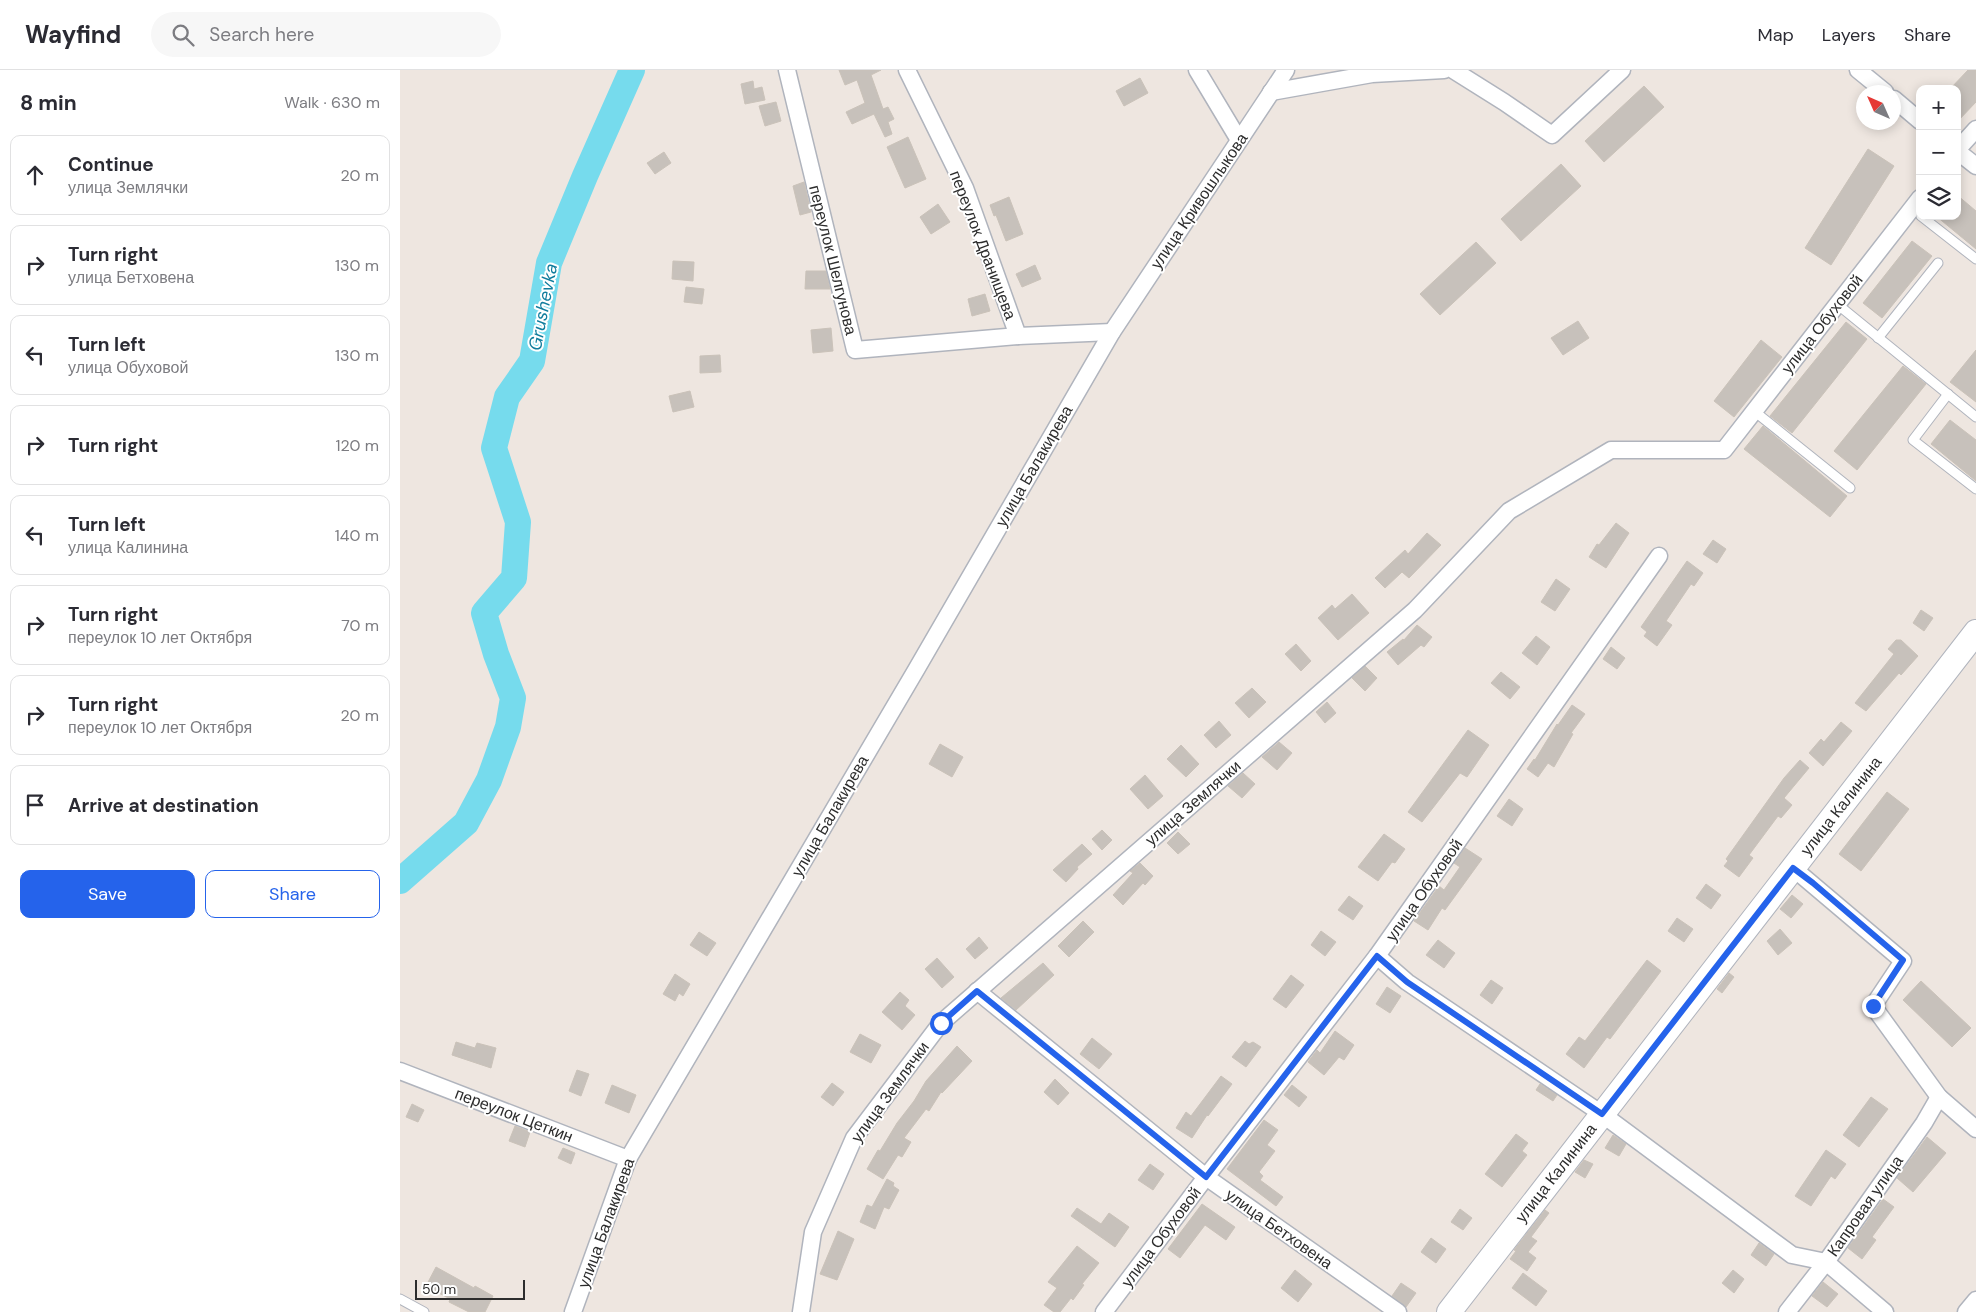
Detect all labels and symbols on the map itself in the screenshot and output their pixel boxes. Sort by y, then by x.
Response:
north arrow [1856,85,1901,130]
street label: улица Кривошлыкова [1146,129,1252,273]
street label: переулок Дранищева [945,167,1021,323]
street label: переулок Шелгунова [804,183,862,337]
water label: Grushevka [523,261,563,353]
street label: улица Обуховой [1777,270,1867,378]
street label: улица Балакирева [991,401,1077,530]
street label: улица Балакирева [787,751,873,880]
street label: улица Калинина [1796,752,1886,860]
street label: улица Землячки [1141,756,1245,850]
street label: улица Обуховой [1381,835,1467,945]
route end [1862,995,1885,1018]
route start [930,1012,953,1035]
street label: улица Землячки [846,1037,934,1147]
street label: переулок Цеткин [452,1083,576,1147]
street label: улица Калинина [1511,1119,1601,1227]
street label: Капровая улица [1822,1151,1908,1261]
street label: улица Балакирева [573,1155,639,1291]
street label: улица Обуховой [1116,1183,1206,1291]
street label: улица Бетховена [1221,1184,1337,1274]
scale bar [415,1277,525,1300]

